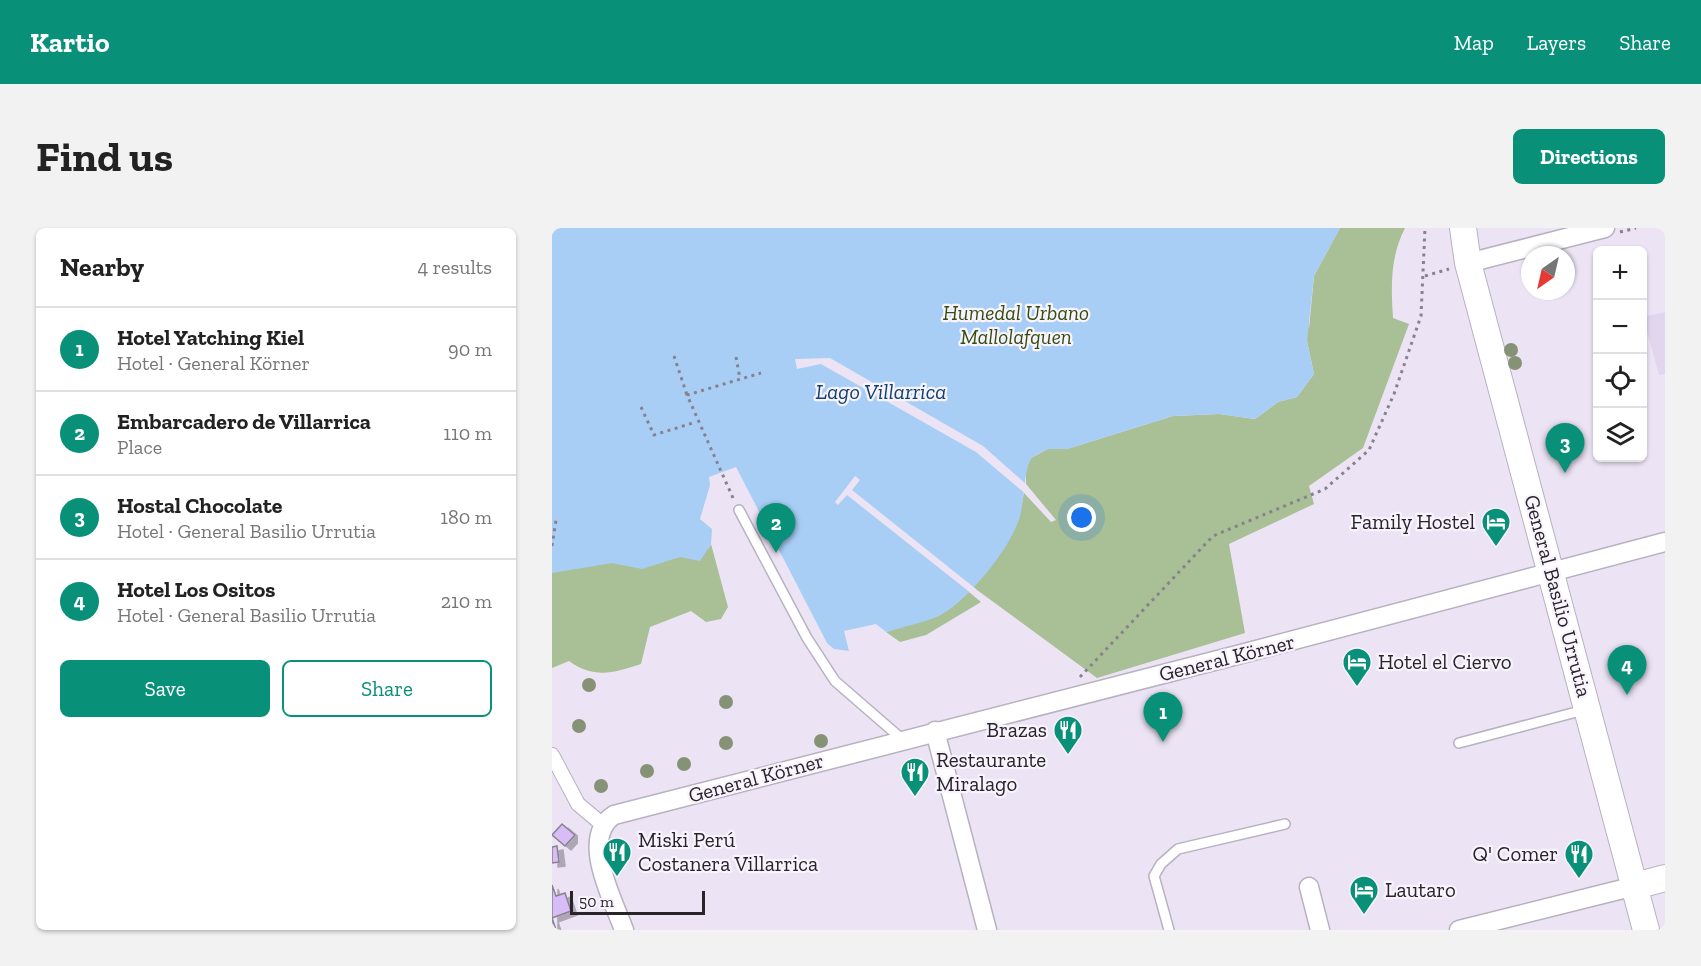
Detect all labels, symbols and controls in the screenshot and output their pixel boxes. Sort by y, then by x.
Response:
text: Kartio [30,26,110,59]
text: Map [1454,30,1494,55]
text: Layers [1527,30,1586,55]
text: Share [1619,30,1671,55]
button: Directions [1513,129,1665,184]
text: Find us [36,131,173,182]
north arrow [1521,246,1575,300]
map controls [1593,246,1647,462]
button: + [1593,246,1647,300]
text: Nearby [60,251,144,283]
text: 4 results [417,255,492,279]
park label: Humedal Urbano Mallolafquen [943,300,1089,349]
button: − [1593,300,1647,354]
text: Hotel Yatching Kiel [117,324,304,351]
text: 1 [75,337,84,361]
text: 90 m [448,337,492,361]
text: Hotel · General Körner [117,351,310,375]
button: locate [1593,354,1647,408]
water label: Lago Villarrica [816,378,946,405]
text: Embarcadero de Villarrica [117,408,371,435]
button: layers [1593,408,1647,462]
text: 2 [74,421,85,445]
text: 110 m [443,421,492,445]
pin: 3 [1546,424,1584,473]
text: Place [117,435,162,459]
text: Hostal Chocolate [117,492,282,519]
street label: General Basilio Urrutia [1519,492,1598,700]
your location [1067,503,1096,532]
pin: 2 [756,504,796,553]
text: 3 [74,505,85,529]
text: 180 m [440,505,492,529]
hotel icon: Family Hostel [1480,506,1512,548]
place label: Family Hostel [1351,509,1475,534]
text: Hotel · General Basilio Urrutia [117,519,376,543]
text: Hotel Los Ositos [117,576,275,603]
text: 4 [74,589,85,613]
text: 210 m [441,589,492,613]
text: Hotel · General Basilio Urrutia [117,603,376,627]
street label: General Körner [1156,629,1297,686]
hotel icon: Hotel el Ciervo [1341,646,1373,688]
pin: 4 [1608,646,1646,695]
place label: Hotel el Ciervo [1378,649,1512,674]
button: Save [60,660,270,717]
button: Share [282,660,492,717]
pin: 1 [1144,692,1182,742]
restaurant icon: Brazas [1052,714,1084,756]
place label: Brazas [986,717,1047,742]
street label: General Körner [686,747,826,808]
place label: Restaurante Miralago [936,747,1046,796]
restaurant icon: Restaurante Miralago [899,756,931,798]
place label: Miski Perú Costanera Villarrica [638,827,818,876]
restaurant icon: Miski Perú Costanera Villarrica [601,836,633,878]
restaurant icon: Q' Comer [1563,838,1595,880]
place label: Q' Comer [1473,841,1558,866]
hotel icon: Lautaro [1348,874,1380,916]
place label: Lautaro [1385,877,1456,902]
scale bar [570,888,705,916]
text: 50 m [579,892,614,911]

